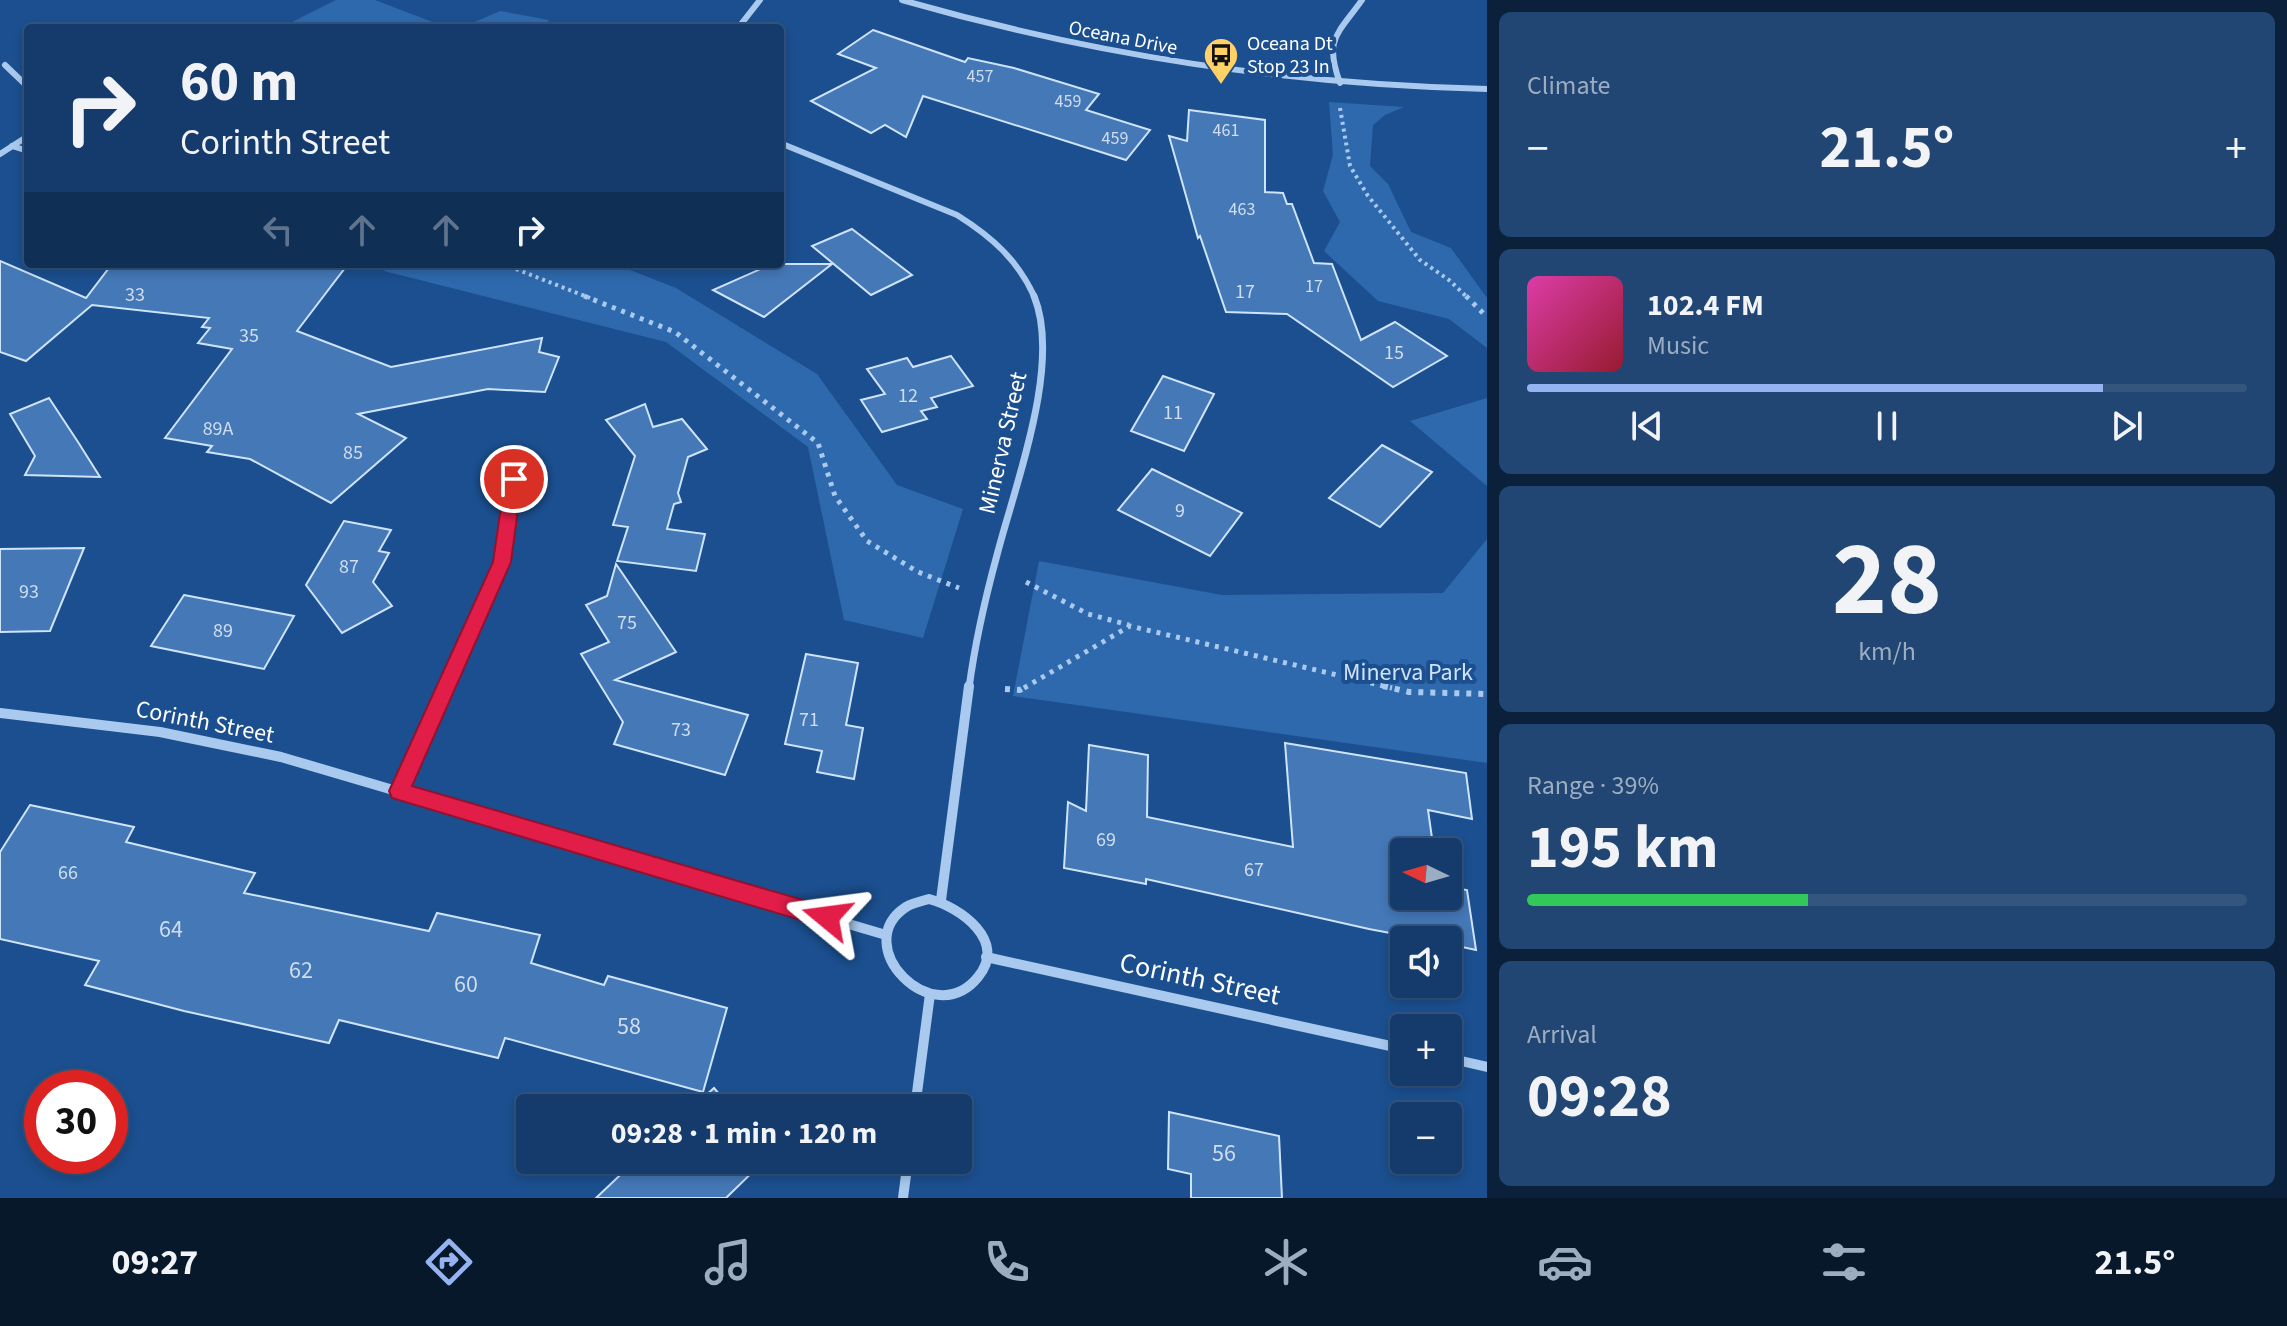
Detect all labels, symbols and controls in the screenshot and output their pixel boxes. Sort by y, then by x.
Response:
street label: Oceana Drive [1066,14,1180,62]
place label: Oceana Dt Stop 23 In [1247,30,1333,81]
bus stop icon: Oceana Dt Stop 23 In [1202,36,1240,86]
text: 60 m [180,43,298,122]
icon: right [48,56,152,160]
house number: 457 [967,64,993,89]
text: Climate [1527,67,1611,104]
house number: 459 [1055,89,1081,114]
text: 21.5° [1820,106,1954,191]
text: Corinth Street [180,117,390,168]
house number: 461 [1213,118,1239,143]
text: − [1527,118,1549,181]
text: + [2225,118,2247,181]
house number: 459 [1102,126,1128,151]
house number: 463 [1229,197,1255,222]
icon: left [256,208,300,252]
icon: ahead [340,208,384,252]
icon: ahead [424,208,468,252]
icon: right [508,208,552,252]
house number: 17 [1305,274,1323,299]
house number: 17 [1235,278,1255,306]
house number: 33 [125,281,145,309]
text: 102.4 FM [1647,284,1764,327]
house number: 35 [239,322,259,350]
text: Music [1647,327,1709,364]
house number: 15 [1384,339,1404,367]
street label: Minerva Street [970,368,1036,518]
house number: 12 [898,382,918,410]
house number: 11 [1163,399,1183,427]
icon: previous [1625,404,1669,448]
icon: pause [1865,404,1909,448]
icon: next [2105,404,2149,448]
house number: 89A [203,415,234,443]
house number: 85 [343,439,363,467]
pin [480,445,548,513]
icon: arrive [492,457,536,501]
house number: 9 [1175,497,1185,525]
text: 28 [1832,507,1942,655]
house number: 87 [339,553,359,581]
house number: 93 [19,578,39,606]
house number: 75 [617,609,637,637]
house number: 89 [213,617,233,645]
text: km/h [1858,633,1916,670]
park label: Minerva Park [1343,655,1473,690]
street label: Corinth Street [133,691,277,753]
house number: 71 [799,706,819,734]
house number: 73 [671,716,691,744]
text: Range · 39% [1527,767,1659,804]
text: 195 km [1527,806,1718,891]
house number: 69 [1096,826,1116,854]
north arrow [1390,838,1462,910]
map controls [1390,838,1462,1174]
house number: 67 [1244,856,1264,884]
house number: 66 [58,859,78,887]
position arrow [785,875,869,959]
house number: 64 [159,912,183,947]
button: sound [1390,926,1462,998]
street label: Corinth Street [1116,942,1285,1016]
house number: 62 [289,953,313,988]
house number: 60 [454,967,478,1002]
house number: 58 [617,1009,641,1044]
button: + [1390,1014,1462,1086]
text: Arrival [1527,1016,1597,1053]
text: 09:28 [1527,1055,1672,1140]
speed limit sign: 30 [24,1070,128,1174]
button: − [1390,1102,1462,1174]
text: 09:28 · 1 min · 120 m [611,1112,877,1155]
house number: 56 [1212,1136,1236,1171]
icon: directions [421,1234,477,1290]
icon: music [700,1234,756,1290]
icon: phone [979,1234,1035,1290]
icon: climate [1258,1234,1314,1290]
icon: car [1537,1234,1593,1290]
icon: filters [1816,1234,1872,1290]
text: 09:27 [111,1237,198,1288]
text: 21.5° [2095,1237,2175,1288]

